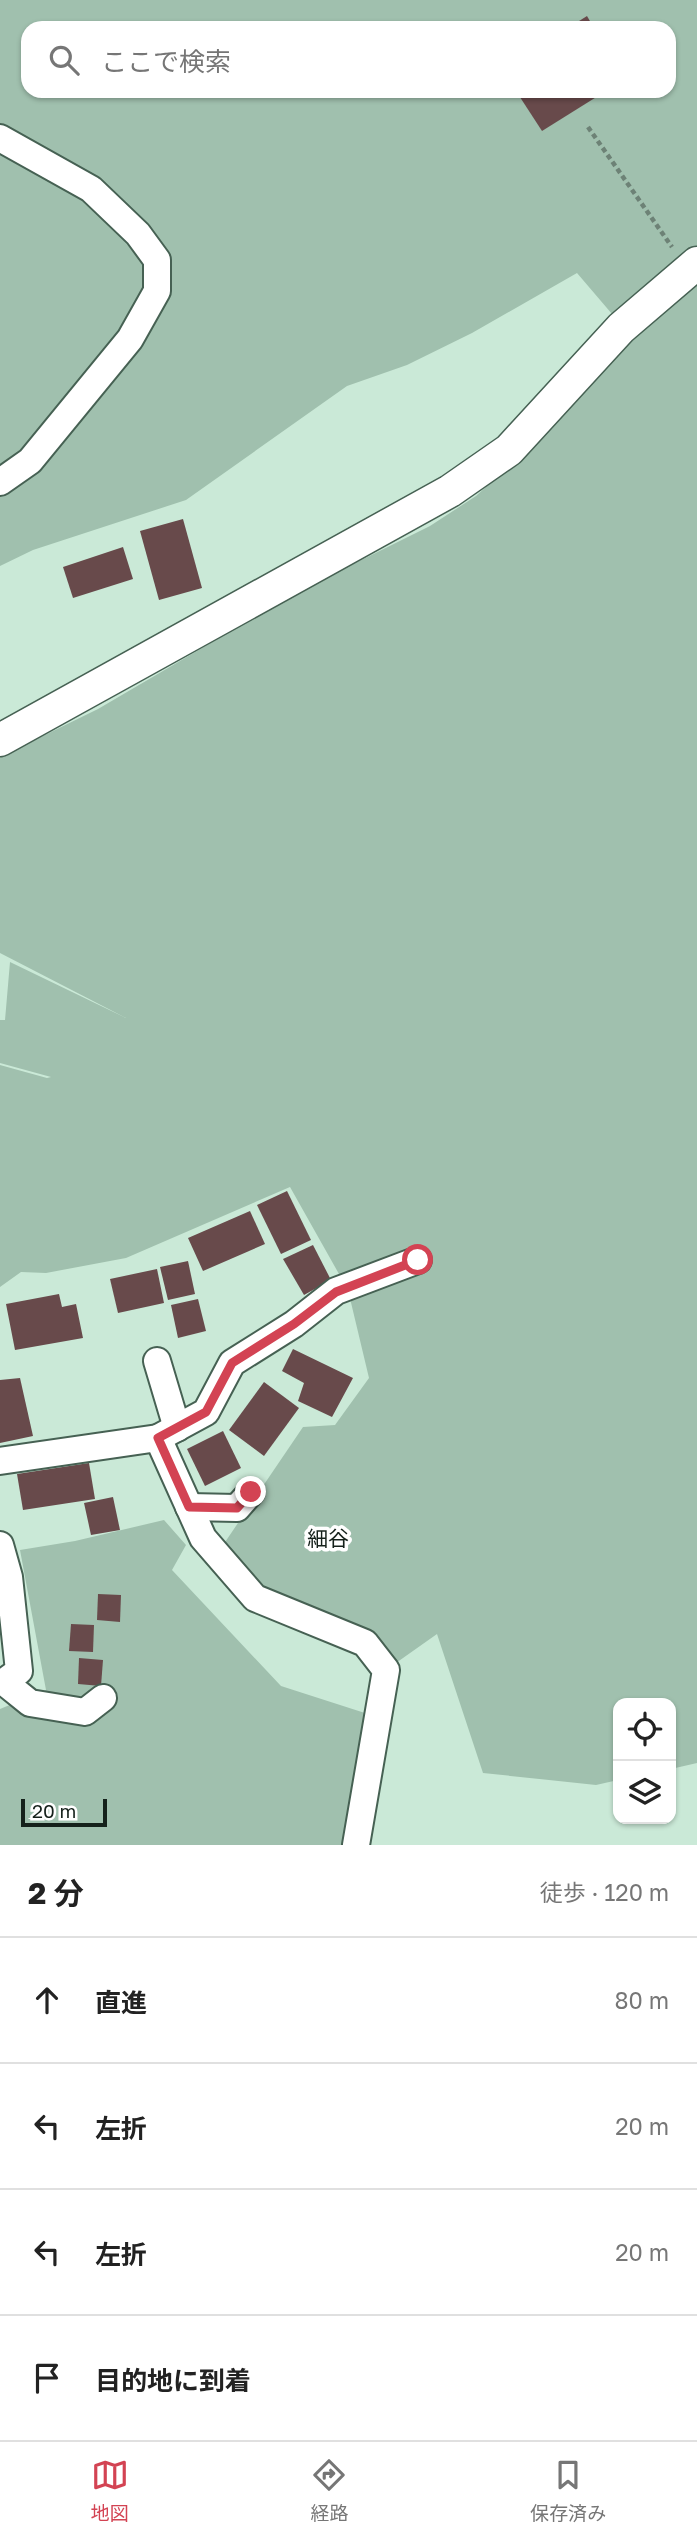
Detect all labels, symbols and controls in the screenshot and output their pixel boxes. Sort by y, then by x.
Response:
search box [21,21,676,98]
icon: search [45,41,83,79]
text: ここで検索 [101,46,231,77]
route start [402,1244,433,1275]
route end [235,1476,266,1507]
district label: 細谷 [307,1525,349,1551]
map controls [613,1698,676,1824]
button: locate [613,1698,676,1761]
button: layers [613,1761,676,1824]
scale bar [21,1796,107,1828]
text: 20 m [32,1799,76,1822]
text: 2 分 [28,1875,84,1911]
text: 徒歩 · 120 m [540,1878,669,1906]
icon: ahead [28,1981,66,2019]
text: 80 m [615,1986,669,2014]
text: 直進 [95,1987,147,2018]
icon: left [28,2107,66,2145]
text: 20 m [615,2112,669,2140]
text: 左折 [95,2113,147,2144]
icon: left [28,2233,66,2271]
text: 20 m [615,2238,669,2266]
text: 左折 [95,2239,147,2270]
icon: arrive [28,2359,66,2397]
text: 目的地に到着 [95,2365,251,2396]
tab: 地図 [91,2456,129,2525]
tab: 経路 [310,2456,348,2525]
tab: 保存済み [530,2456,606,2525]

